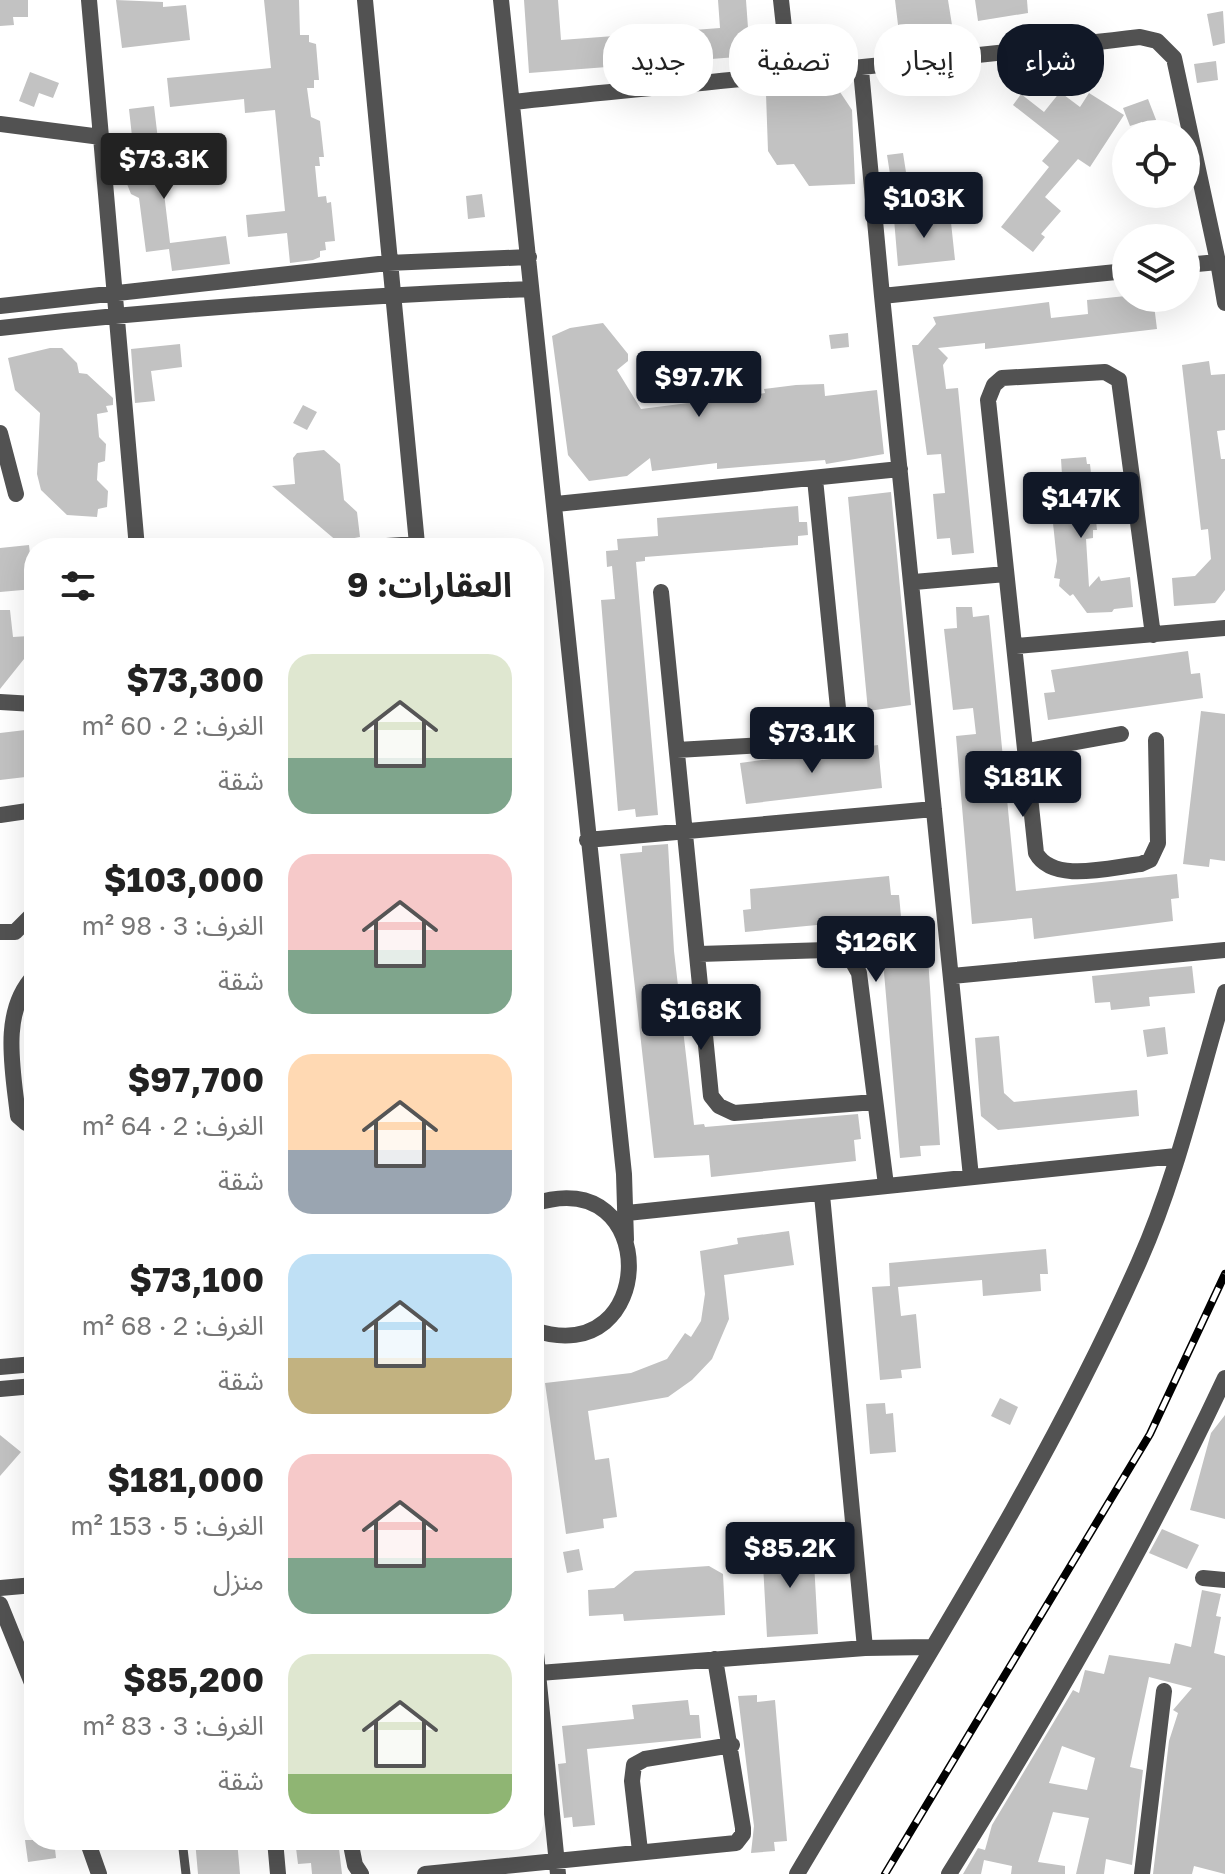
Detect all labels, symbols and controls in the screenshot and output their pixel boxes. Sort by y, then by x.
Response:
chip: جديد [603,24,713,96]
chip: تصفية [729,24,858,96]
chip: إيجار [874,24,981,96]
chip: شراء [997,24,1104,96]
map controls [1112,120,1200,312]
button: locate [1112,120,1200,208]
pin: $73.3K [99,133,229,201]
text: $73.3K [119,143,209,174]
pin: $103K [868,172,980,240]
text: $103K [883,182,965,213]
button: layers [1112,224,1200,312]
pin: $97.7K [634,351,764,419]
text: $97.7K [654,361,744,392]
pin: $147K [1025,472,1137,540]
text: $147K [1041,482,1121,513]
icon: filters [56,564,100,608]
text: العقارات: 9 [347,564,512,604]
text: $73,300 [126,659,264,699]
icon: home [352,686,448,782]
pin: $73.1K [747,707,877,775]
text: الغرف: 2 · 60 m² [81,710,264,741]
text: $73.1K [768,717,856,748]
pin: $181K [967,751,1079,819]
text: $181K [983,761,1063,792]
text: شقة [218,765,264,796]
text: $103,000 [104,859,264,899]
icon: home [352,886,448,982]
text: الغرف: 3 · 98 m² [82,910,264,941]
pin: $126K [820,916,932,984]
text: $126K [835,926,917,957]
text: شقة [218,965,264,996]
pin: $168K [645,984,757,1052]
text: $168K [660,994,742,1025]
text: $97,700 [127,1059,264,1099]
icon: home [352,1086,448,1182]
text: الغرف: 2 · 64 m² [82,1110,264,1141]
text: شقة [218,1165,264,1196]
text: $73,100 [129,1259,264,1299]
icon: home [352,1286,448,1382]
text: الغرف: 2 · 68 m² [82,1310,264,1341]
text: شقة [218,1365,264,1396]
text: $181,000 [107,1459,264,1499]
icon: home [352,1486,448,1582]
text: الغرف: 5 · 153 m² [70,1510,264,1541]
pin: $85.2K [725,1522,855,1590]
text: $85.2K [744,1532,836,1563]
text: منزل [213,1565,264,1596]
text: $85,200 [123,1659,264,1699]
icon: home [352,1686,448,1782]
text: الغرف: 3 · 83 m² [82,1710,264,1741]
text: شقة [218,1765,264,1796]

